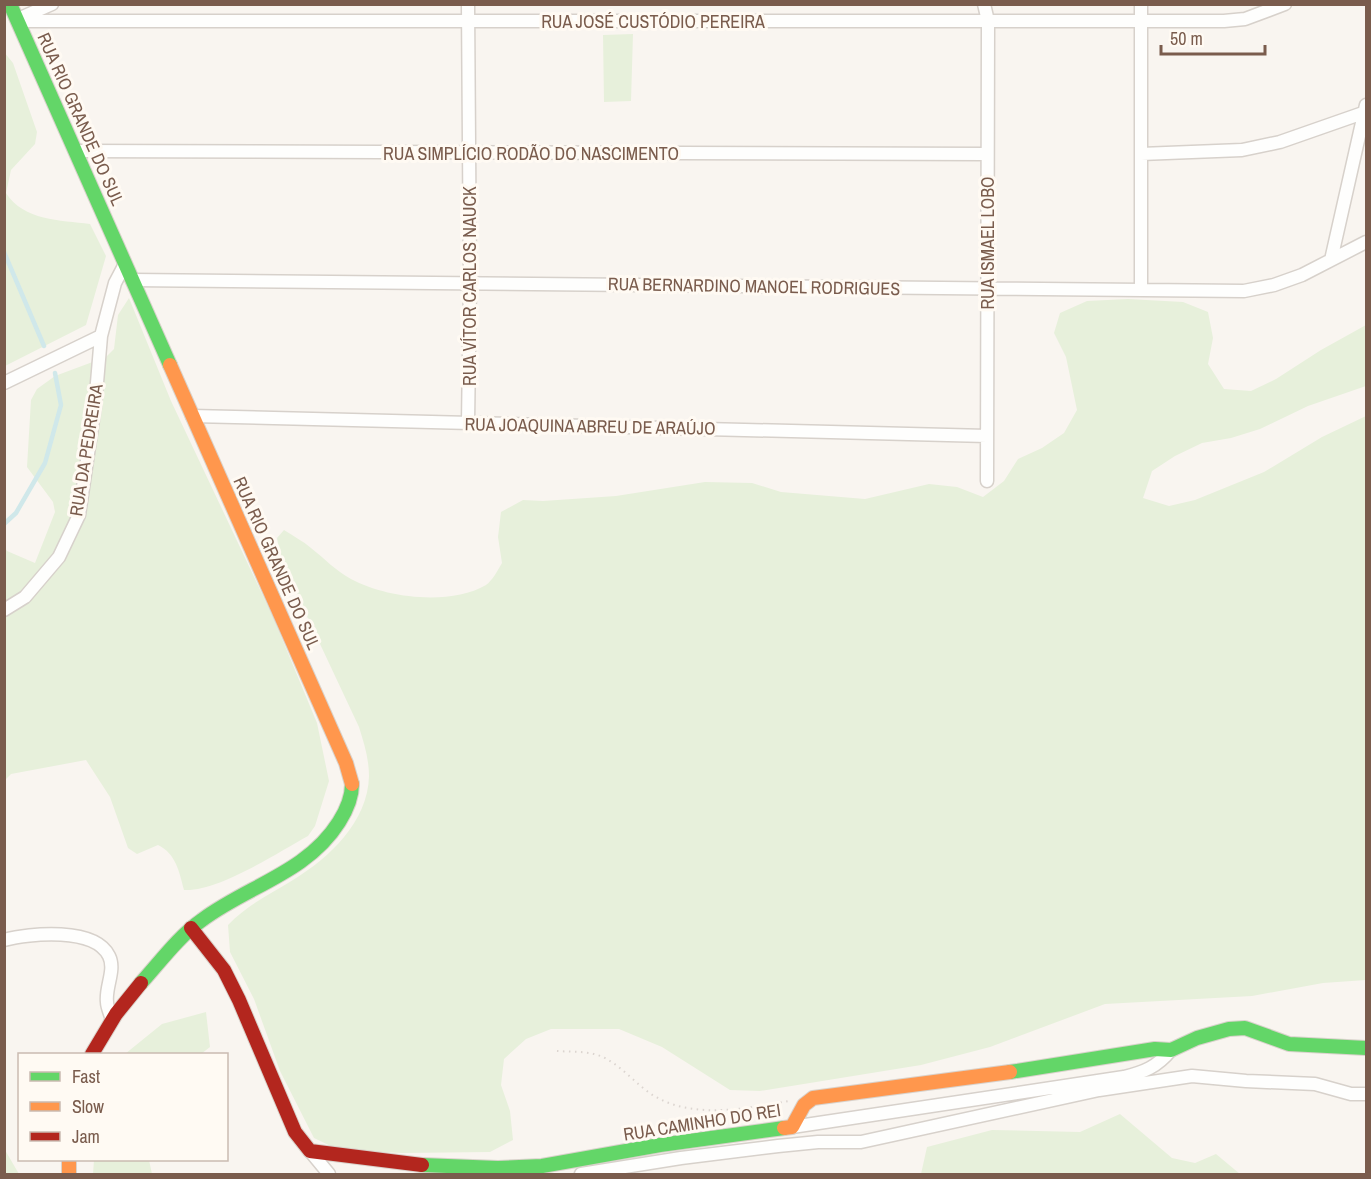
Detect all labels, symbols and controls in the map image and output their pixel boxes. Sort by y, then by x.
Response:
street label: RUA JOSÉ CUSTÓDIO PEREIRA [541,9,765,34]
scale bar [1161,18,1264,56]
text: 50 m [1170,26,1203,51]
street label: RUA RIO GRANDE DO SUL [32,28,130,210]
street label: RUA SIMPLÍCIO RODÃO DO NASCIMENTO [383,141,679,166]
street label: RUA ISMAEL LOBO [975,176,1000,310]
street label: RUA VÍTOR CARLOS NAUCK [457,186,482,386]
street label: RUA BERNARDINO MANOEL RODRIGUES [608,271,900,301]
street label: RUA DA PEDREIRA [63,382,109,518]
street label: RUA JOAQUINA ABREU DE ARAÚJO [464,411,716,441]
street label: RUA RIO GRANDE DO SUL [228,472,326,654]
legend [18,1053,228,1161]
text: Fast [72,1064,100,1089]
text: Slow [72,1094,104,1119]
street label: RUA CAMINHO DO REI [621,1097,783,1147]
text: Jam [72,1124,100,1149]

